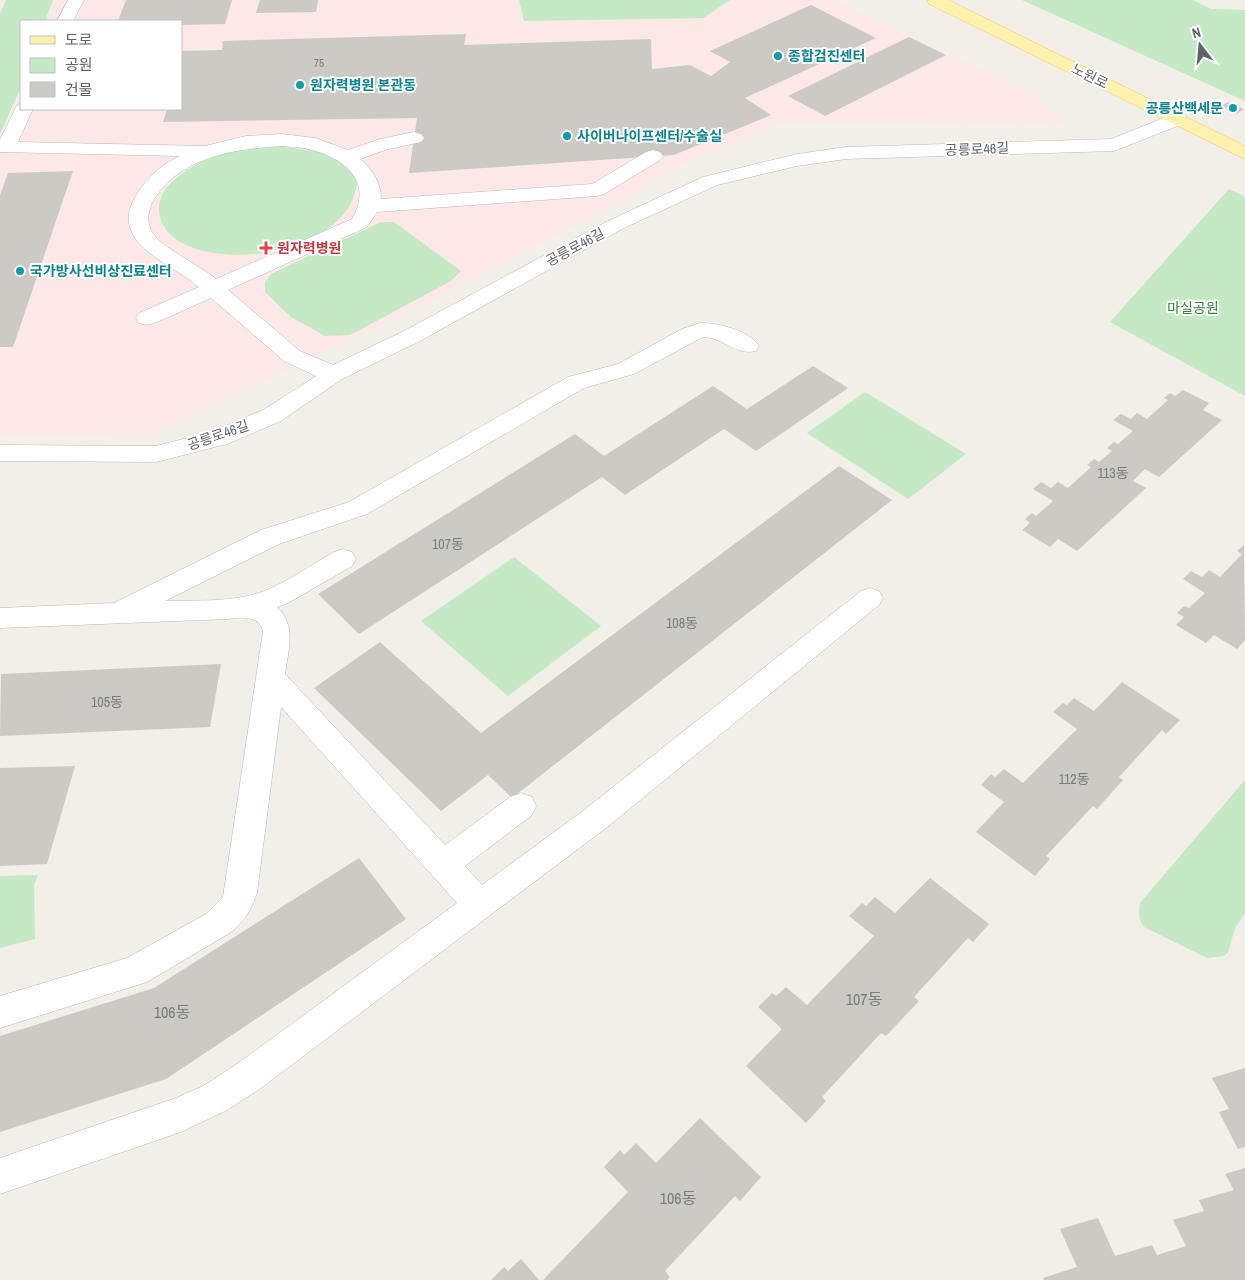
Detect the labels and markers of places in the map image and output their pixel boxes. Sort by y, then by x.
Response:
place label: 종합검진센터 [788,47,865,65]
marker: 종합검진센터 [772,50,784,62]
place label: 원자력병원 본관동 [310,76,416,94]
marker: 원자력병원 본관동 [294,79,306,91]
place label: 공릉산백세문 [1146,99,1223,117]
marker: 공릉산백세문 [1227,102,1239,114]
place label: 사이버나이프센터/수술실 [577,127,722,145]
marker: 사이버나이프센터/수술실 [561,130,573,142]
place label: 원자력병원 [277,239,341,257]
marker: 원자력병원 [259,241,273,255]
place label: 국가방사선비상진료센터 [30,262,172,280]
marker: 국가방사선비상진료센터 [14,265,26,277]

